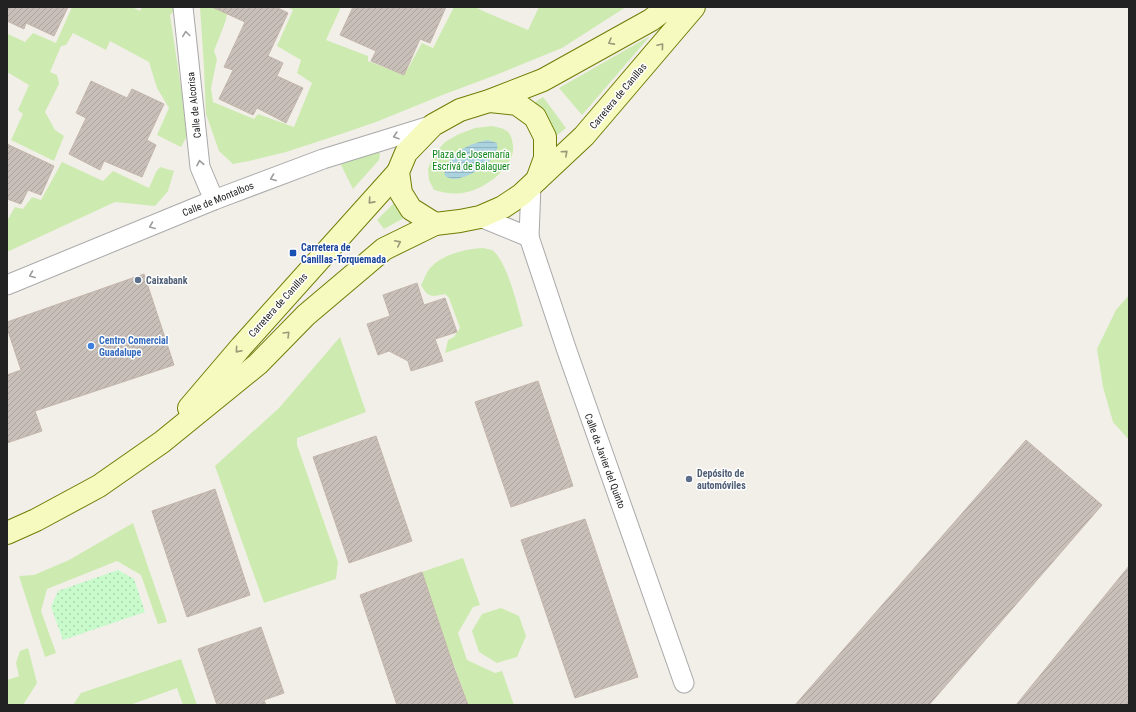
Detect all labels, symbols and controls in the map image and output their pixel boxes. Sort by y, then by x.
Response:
one-way arrow [182,31,191,37]
one-way arrow [608,38,615,45]
one-way arrow [656,43,664,51]
street label: Carretera de Canillas [587,61,649,131]
street label: Calle de Alcorisa [185,71,203,139]
one-way arrow [393,131,400,140]
park label: Plaza de Josemaría Escrivá de Balaguer [432,149,510,172]
one-way arrow [561,151,568,158]
one-way arrow [196,160,205,167]
one-way arrow [269,173,276,181]
street label: Calle de Montalbos [181,180,256,218]
one-way arrow [369,196,376,204]
one-way arrow [148,221,155,229]
one-way arrow [393,240,401,248]
place label: Carretera de Canillas-Torquemada [301,242,386,265]
marker: Carretera de Canillas-Torquemada [288,248,298,258]
one-way arrow [28,270,36,278]
street label: Carretera de Canillas [246,270,310,339]
marker: Caixabank [133,275,143,285]
place label: Caixabank [146,275,188,286]
one-way arrow [282,331,290,339]
place label: Centro Comercial Guadalupe [99,335,168,358]
marker: Centro Comercial Guadalupe [86,341,96,351]
one-way arrow [236,345,243,353]
street label: Calle de Javier del Quinto [583,412,627,510]
place label: Depósito de automóviles [697,468,746,491]
marker: Depósito de automóviles [684,474,694,484]

